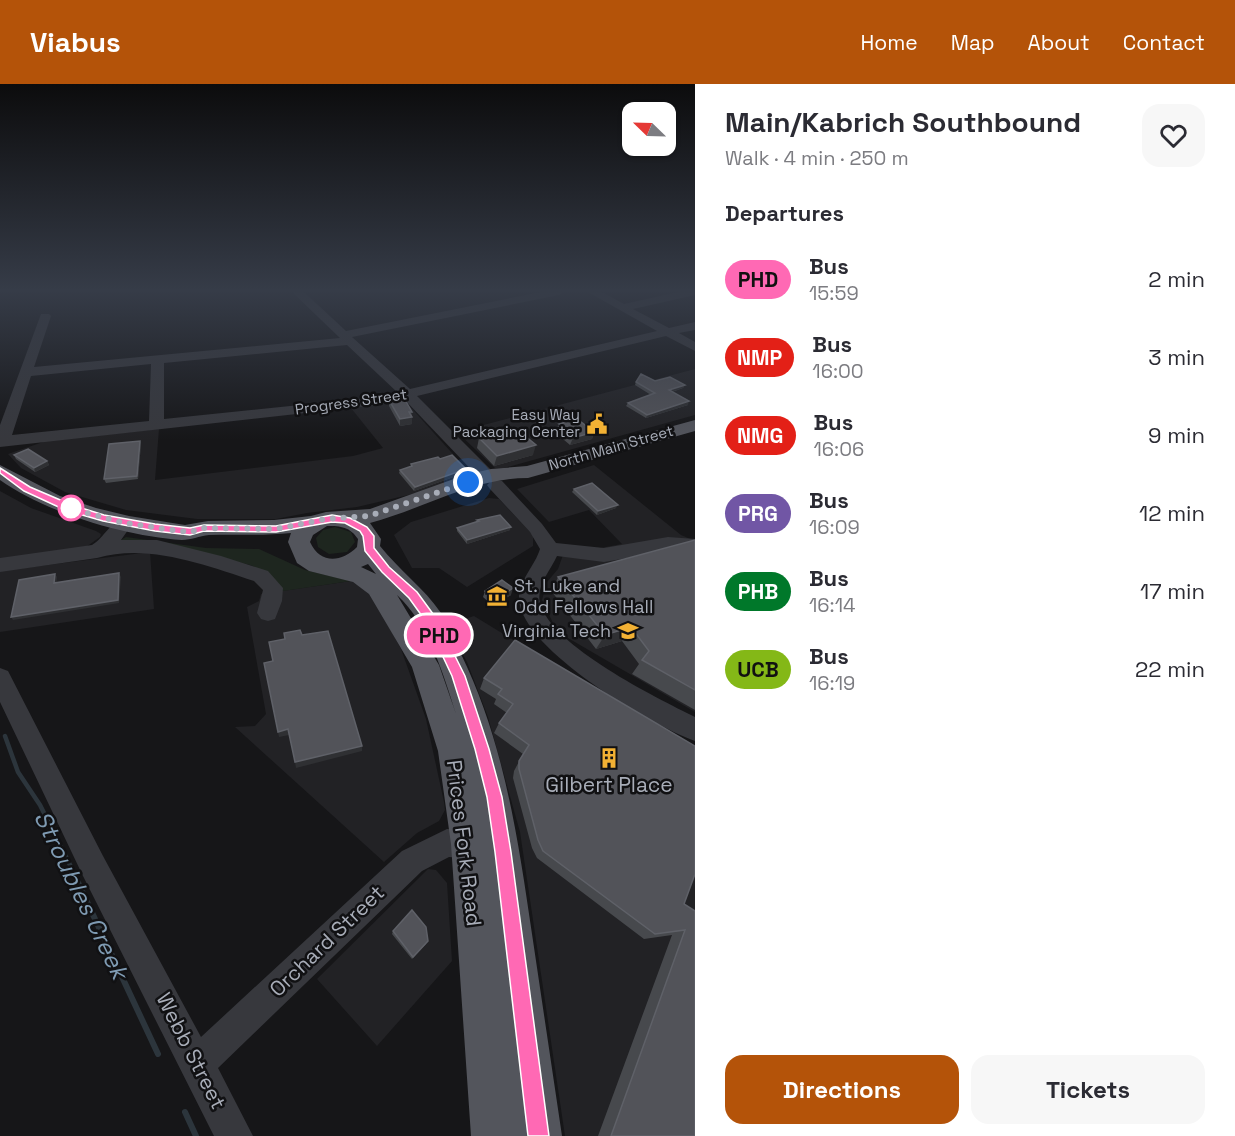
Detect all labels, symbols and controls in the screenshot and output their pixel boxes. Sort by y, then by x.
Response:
text: Viabus [30,24,121,60]
text: Home [860,29,918,56]
text: Map [951,29,995,56]
text: About [1028,29,1090,56]
text: Contact [1123,29,1205,56]
north arrow [622,102,676,156]
map controls [622,102,676,156]
text: Main/Kabrich Southbound [725,104,1081,140]
button: heart [1142,104,1205,167]
text: Walk · 4 min · 250 m [725,145,909,171]
text: Departures [725,199,844,227]
text: Bus [809,252,849,280]
text: 2 min [1148,265,1205,293]
text: PHD [738,266,778,293]
text: 15:59 [809,280,859,306]
text: Bus [812,330,852,358]
text: 3 min [1148,343,1205,371]
text: NMP [737,344,782,371]
text: 16:00 [812,358,864,384]
street label: Progress Street [294,384,408,419]
place label: Easy Way Packaging Center [453,405,580,441]
text: Bus [814,408,853,436]
public building icon: Easy Way Packaging Center [585,412,609,436]
street label: North Main Street [546,421,676,474]
text: 9 min [1148,421,1205,449]
text: NMG [737,422,784,449]
text: 16:06 [814,436,864,462]
your location [453,467,483,497]
text: Bus [809,486,849,514]
unlabelled marker [58,495,84,521]
text: 12 min [1139,499,1205,527]
text: PRG [738,500,778,527]
text: 16:09 [809,514,860,540]
text: Bus [809,564,849,592]
place label: St. Luke and Odd Fellows Hall [514,574,653,618]
text: 17 min [1140,577,1205,605]
text: PHB [738,578,778,605]
museum icon: St. Luke and Odd Fellows Hall [485,584,509,608]
text: 16:14 [809,592,856,618]
line badge: PHD [404,616,474,654]
place label: Virginia Tech [502,619,611,642]
school or university icon: Virginia Tech [616,619,640,643]
text: PHD [419,622,459,649]
text: Bus [809,642,849,670]
text: 22 min [1135,655,1205,683]
text: UCB [737,656,779,683]
text: 16:19 [809,670,855,696]
building icon: Gilbert Place [597,746,621,770]
street label: Prices Fork Road [441,758,488,928]
place label: Gilbert Place [545,771,673,798]
water label: Stroubles Creek [27,805,137,987]
street label: Orchard Street [263,879,390,1002]
street label: Webb Street [151,988,232,1114]
button: Directions [725,1055,959,1124]
button: Tickets [971,1055,1205,1124]

